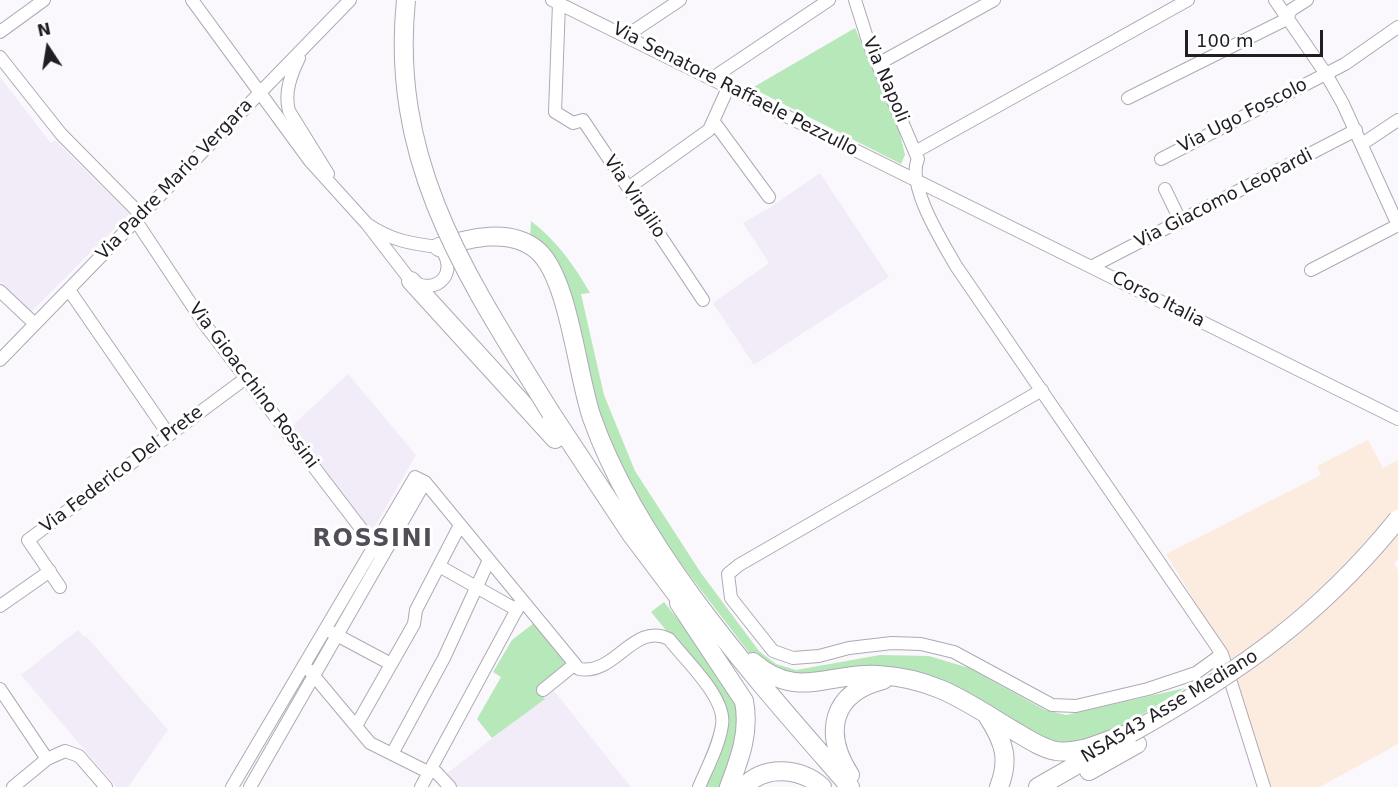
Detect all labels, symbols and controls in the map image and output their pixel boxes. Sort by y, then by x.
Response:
north arrow [18,18,78,78]
scale bar [1188,18,1326,56]
text: N [36,19,53,41]
street label: Via Senatore Raffaele Pezzullo [609,19,861,161]
text: 100 m [1196,30,1254,51]
street label: Via Napoli [857,34,913,126]
street label: Via Ugo Foscolo [1175,74,1311,158]
street label: Via Padre Mario Vergara [92,95,258,265]
street label: Via Giacomo Leopardi [1132,145,1316,253]
street label: Via Virgilio [598,152,670,242]
street label: Corso Italia [1108,267,1208,333]
street label: Via Gioacchino Rossini [184,299,322,473]
street label: Via Federico Del Prete [36,402,208,538]
district label: ROSSINI [313,526,433,554]
street label: NSA543 Asse Mediano [1078,646,1262,768]

